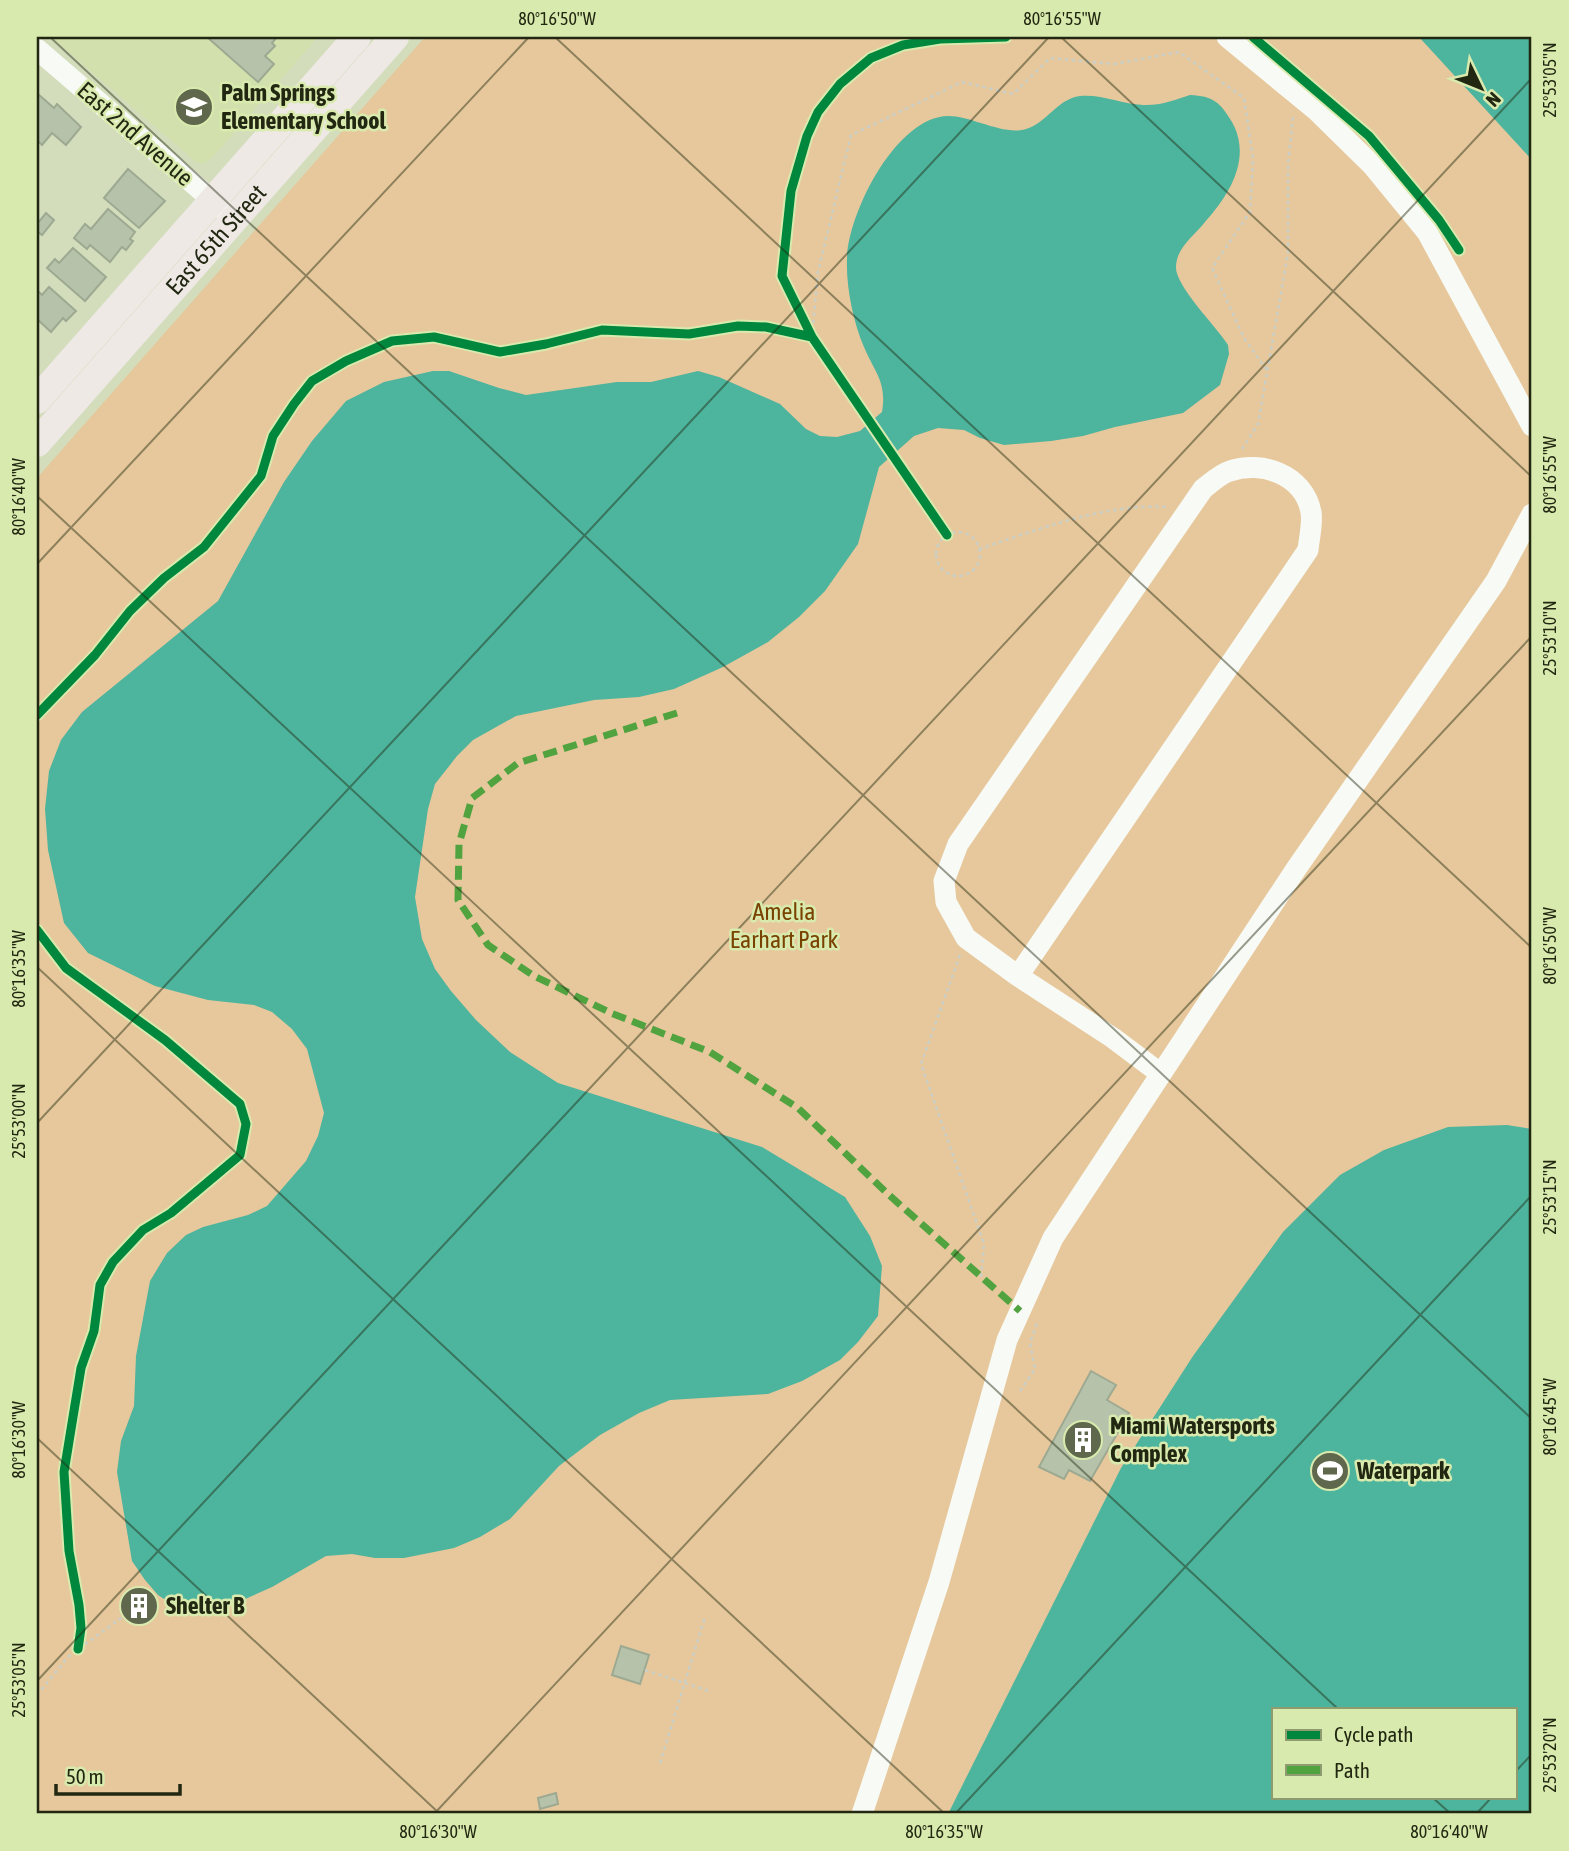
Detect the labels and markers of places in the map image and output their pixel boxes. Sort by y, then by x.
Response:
place label: Palm Springs Elementary School [221,79,387,134]
school or university icon: Palm Springs Elementary School [173,86,215,128]
place label: Miami Watersports Complex [1110,1412,1275,1467]
building icon: Miami Watersports Complex [1062,1419,1104,1461]
sports icon: Waterpark [1309,1450,1351,1492]
place label: Waterpark [1356,1457,1450,1484]
building icon: Shelter B [118,1585,160,1627]
place label: Shelter B [166,1592,245,1619]

